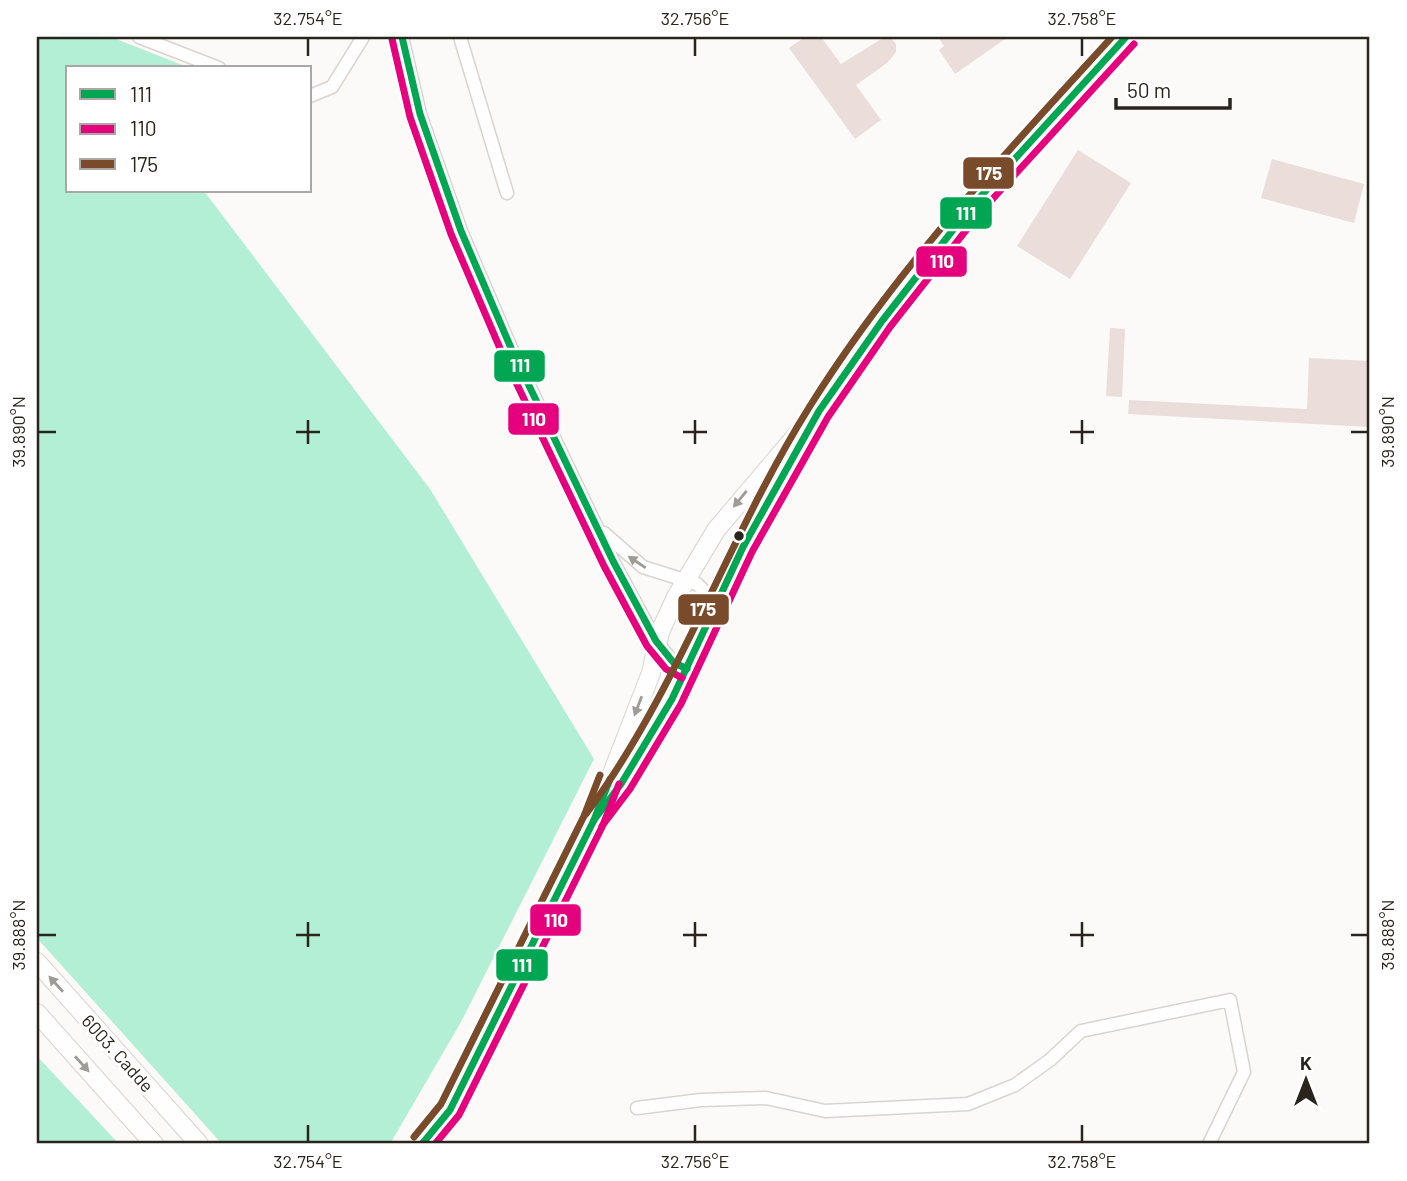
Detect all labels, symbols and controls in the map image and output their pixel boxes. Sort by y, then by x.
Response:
text: 32.754°E [273,7,343,29]
text: 32.756°E [661,7,729,29]
text: 32.758°E [1048,7,1116,29]
legend [66,66,312,192]
scale bar [1116,66,1230,110]
text: 50 m [1127,77,1171,102]
text: 111 [130,81,152,106]
text: 110 [130,115,157,140]
text: 175 [130,151,158,176]
line badge: 175 [962,156,1015,190]
text: 175 [976,161,1002,184]
line badge: 111 [939,196,993,230]
text: 111 [956,201,976,224]
line badge: 110 [915,245,968,278]
text: 110 [930,249,954,272]
line badge: 111 [493,349,546,383]
text: 111 [510,353,530,376]
text: 39.890°N [7,396,29,468]
text: 39.890°N [1376,396,1398,468]
line badge: 110 [507,402,560,436]
text: 110 [522,407,546,430]
one-way arrow [733,489,748,507]
unlabelled marker [732,529,746,543]
one-way arrow [628,555,646,569]
line badge: 175 [677,593,730,626]
text: 175 [690,597,716,620]
one-way arrow [632,696,643,717]
text: 39.888°N [7,900,29,970]
text: 39.888°N [1376,900,1398,970]
line badge: 110 [529,903,582,937]
text: 110 [544,908,568,931]
line badge: 111 [495,948,549,982]
text: 111 [512,953,532,976]
one-way arrow [49,975,64,992]
street label: 6003. Cadde [77,1010,159,1096]
north arrow [1270,1044,1340,1114]
text: K [1300,1051,1312,1074]
one-way arrow [74,1055,90,1073]
text: 32.754°E [273,1150,343,1172]
text: 32.756°E [661,1150,729,1172]
text: 32.758°E [1048,1150,1116,1172]

